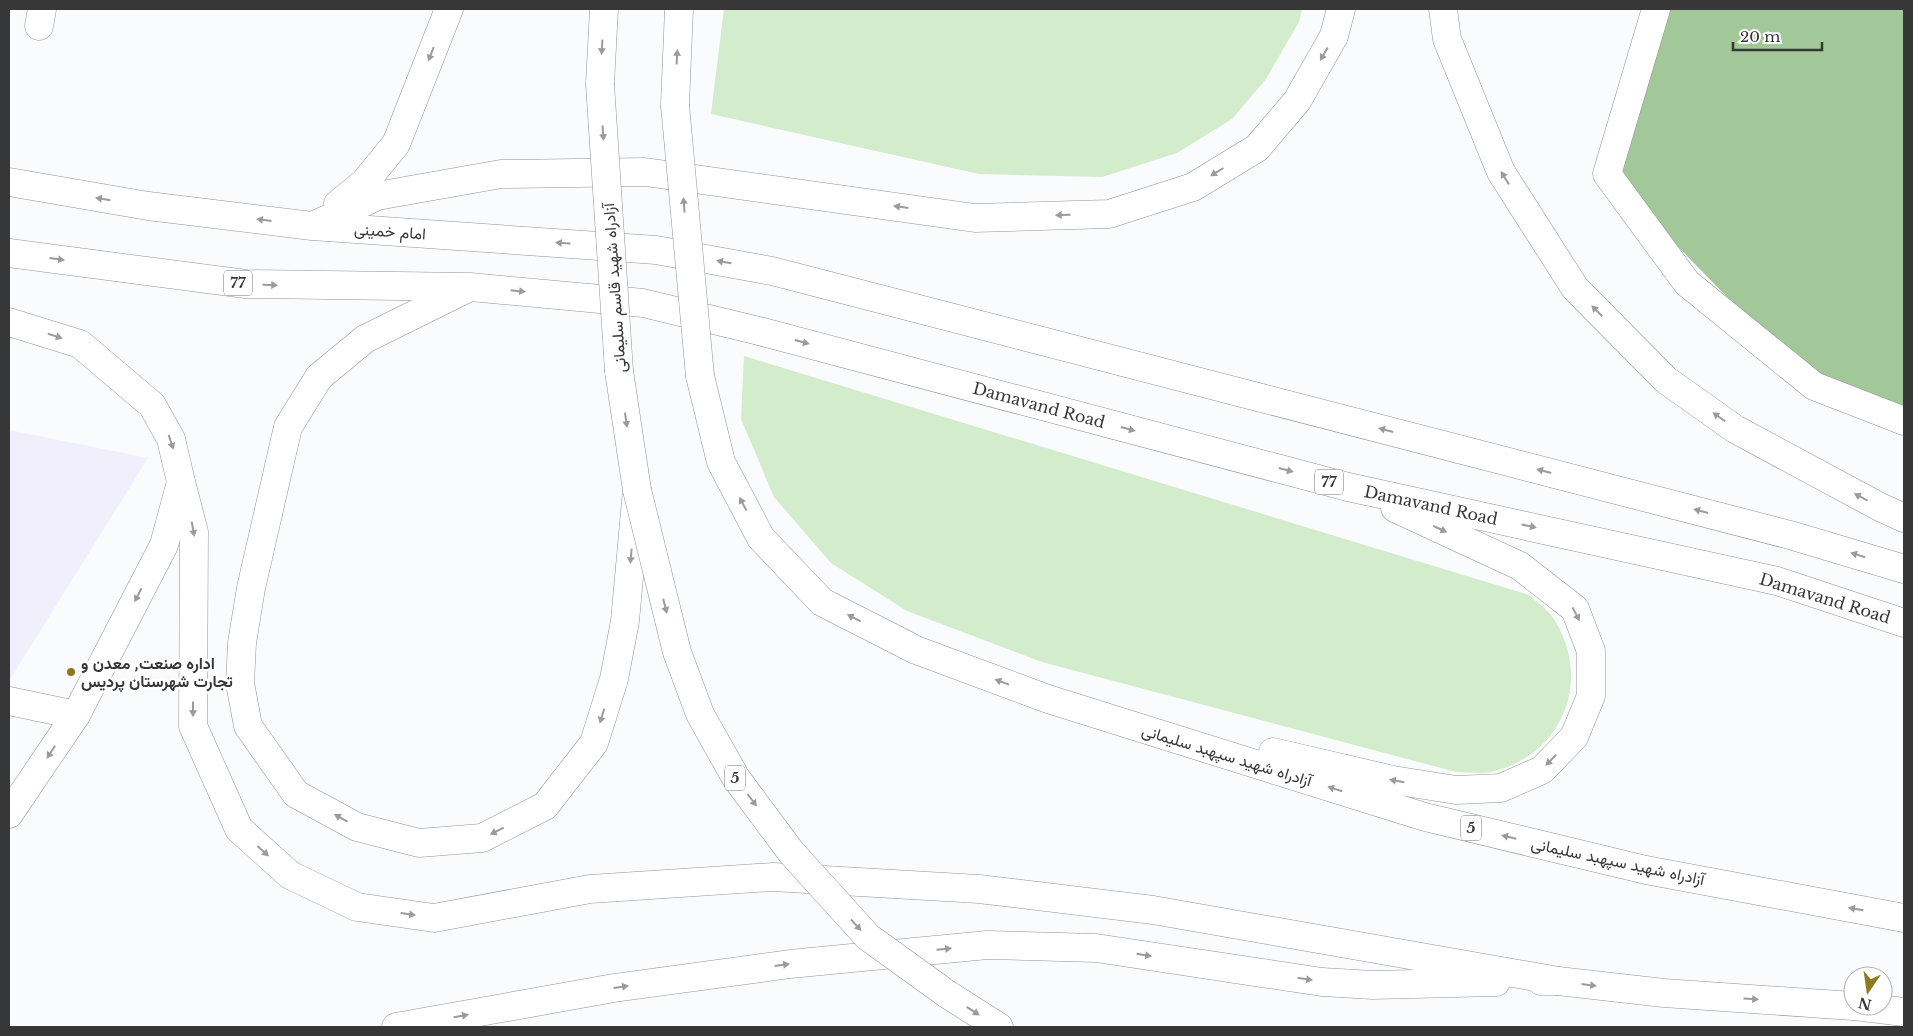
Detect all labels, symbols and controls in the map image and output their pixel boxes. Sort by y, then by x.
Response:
scale bar [1733,20,1822,52]
text: 20 m [1740,27,1780,46]
one-way arrow [597,39,605,55]
one-way arrow [427,47,435,61]
one-way arrow [1319,47,1328,60]
one-way arrow [673,48,681,64]
one-way arrow [599,125,607,141]
one-way arrow [1210,168,1224,177]
one-way arrow [1500,171,1509,184]
one-way arrow [95,194,111,202]
one-way arrow [680,197,688,213]
street label: آزادراه شهید قاسم سلیمانی [598,201,631,373]
one-way arrow [893,203,909,211]
one-way arrow [1055,212,1071,220]
one-way arrow [256,216,272,224]
street label: امام خمینی [353,219,427,244]
one-way arrow [554,239,570,247]
one-way arrow [49,255,65,263]
one-way arrow [715,258,731,266]
road number: 77 [224,270,252,296]
one-way arrow [263,281,279,289]
one-way arrow [511,287,527,295]
one-way arrow [1591,305,1603,317]
one-way arrow [48,333,63,340]
one-way arrow [795,339,810,347]
street label: Damavand Road [971,378,1107,432]
one-way arrow [622,412,630,428]
one-way arrow [1712,412,1726,422]
one-way arrow [1121,425,1136,433]
one-way arrow [1379,425,1394,433]
one-way arrow [168,435,175,450]
one-way arrow [1278,466,1293,474]
one-way arrow [1536,466,1551,474]
road number: 77 [1315,470,1343,494]
street label: Damavand Road [1362,481,1500,529]
one-way arrow [1854,492,1867,501]
one-way arrow [739,496,747,511]
one-way arrow [1693,507,1708,515]
one-way arrow [189,521,197,537]
one-way arrow [1522,522,1537,530]
one-way arrow [1433,525,1447,533]
one-way arrow [627,549,635,565]
one-way arrow [1850,550,1865,558]
street label: Damavand Road [1757,569,1893,628]
one-way arrow [134,588,142,602]
one-way arrow [661,598,669,613]
one-way arrow [1572,606,1580,621]
one-way arrow [846,614,861,622]
place label: اداره صنعت٬ معدن و تجارت شهرستان پردیس [81,653,233,693]
marker: اداره صنعت٬ معدن و تجارت شهرستان پردیس [65,666,77,678]
one-way arrow [995,678,1010,685]
one-way arrow [189,701,197,717]
one-way arrow [598,708,606,723]
street label: آزادراه شهید سپهبد سلیمانی [1139,720,1316,793]
one-way arrow [47,746,56,759]
one-way arrow [1545,754,1557,766]
road number: 5 [725,766,745,790]
one-way arrow [1389,776,1405,784]
one-way arrow [1328,784,1343,792]
one-way arrow [747,793,757,807]
one-way arrow [333,814,348,822]
road number: 5 [1461,816,1481,840]
one-way arrow [489,827,504,835]
one-way arrow [1501,833,1516,841]
street label: آزادراه شهید سپهبد سلیمانی [1529,833,1708,891]
one-way arrow [256,845,268,857]
one-way arrow [1848,904,1864,912]
one-way arrow [400,911,416,919]
one-way arrow [850,918,862,930]
one-way arrow [936,945,952,953]
one-way arrow [1136,951,1152,959]
one-way arrow [774,960,790,968]
north arrow [1843,966,1893,1016]
one-way arrow [1297,975,1313,983]
one-way arrow [1582,981,1598,989]
one-way arrow [613,983,629,991]
text: N [1857,993,1874,1014]
one-way arrow [1743,995,1759,1003]
one-way arrow [966,1006,979,1015]
one-way arrow [454,1011,470,1019]

